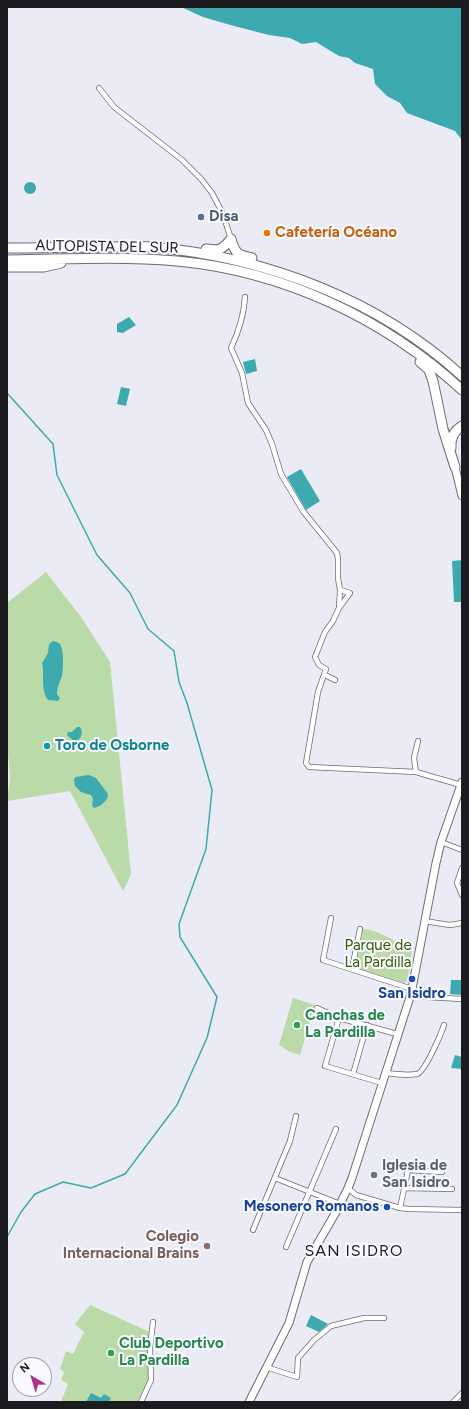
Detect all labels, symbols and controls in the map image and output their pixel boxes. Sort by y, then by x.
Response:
place label: Disa [209,208,238,226]
marker: Disa [196,212,206,222]
place label: Cafetería Océano [275,224,397,242]
marker: Cafetería Océano [262,228,272,238]
street label: AUTOPISTA DEL SUR [35,237,179,257]
place label: Toro de Osborne [55,737,169,755]
marker: Toro de Osborne [42,741,52,751]
park label: Parque de La Pardilla [344,937,412,972]
marker: San Isidro [407,974,417,984]
place label: San Isidro [378,985,446,1003]
place label: Canchas de La Pardilla [305,1007,385,1042]
marker: Canchas de La Pardilla [292,1020,302,1030]
place label: Iglesia de San Isidro [382,1157,450,1192]
marker: Iglesia de San Isidro [369,1170,379,1180]
place label: Mesonero Romanos [244,1198,379,1216]
marker: Mesonero Romanos [382,1202,392,1212]
place label: Colegio Internacional Brains [63,1228,199,1263]
marker: Colegio Internacional Brains [202,1241,212,1251]
district label: SAN ISIDRO [305,1241,403,1261]
place label: Club Deportivo La Pardilla [119,1335,224,1370]
marker: Club Deportivo La Pardilla [106,1348,116,1358]
north arrow [12,1357,52,1397]
text: N [18,1360,32,1376]

